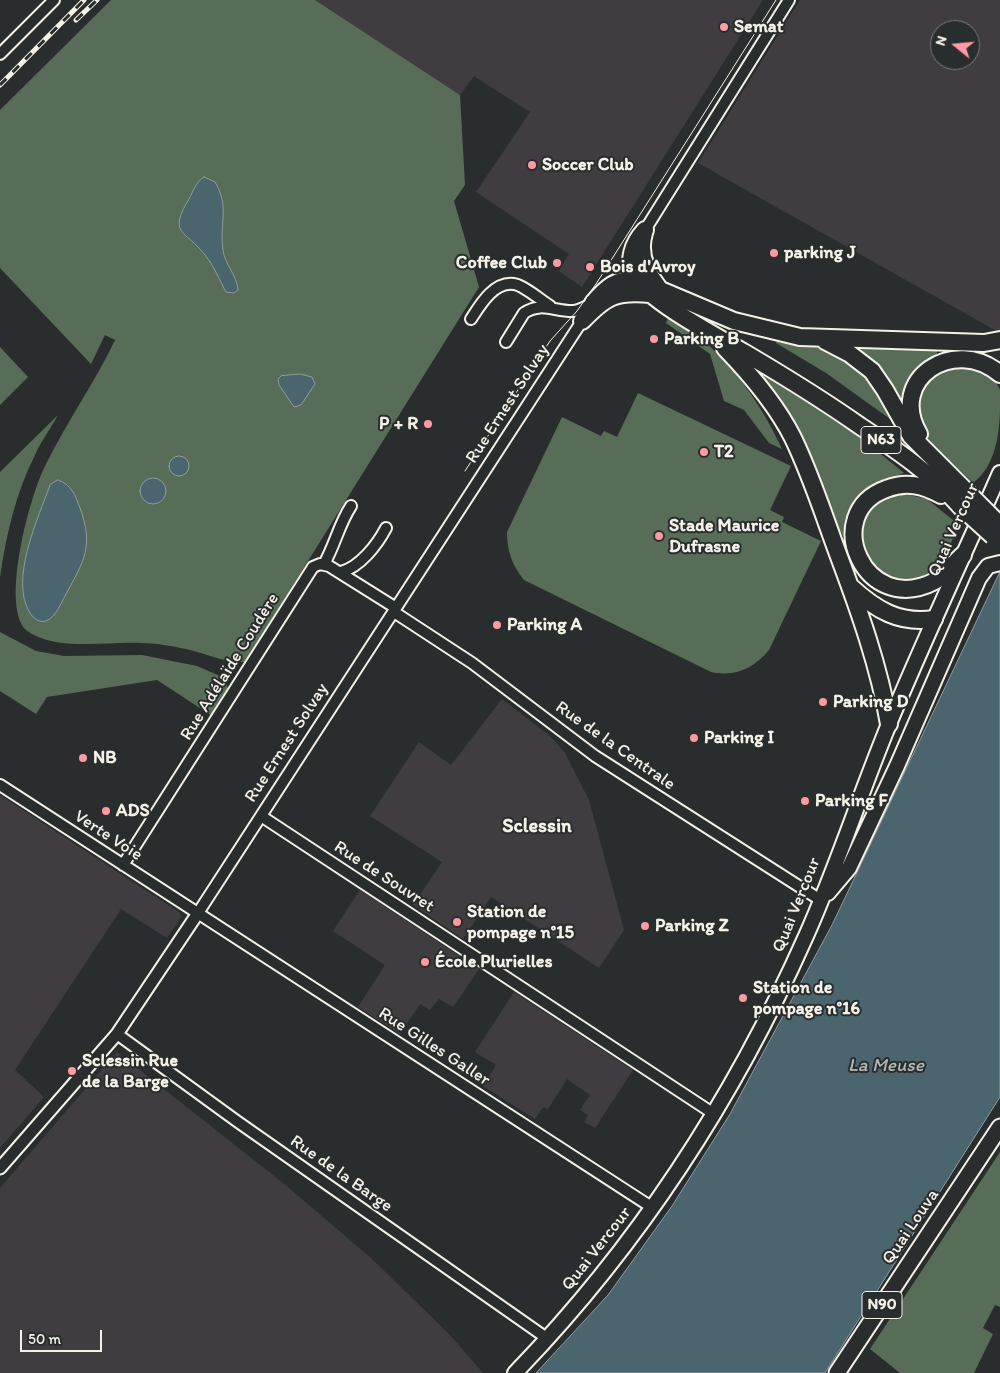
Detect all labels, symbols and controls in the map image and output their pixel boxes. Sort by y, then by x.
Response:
place label: Semat [734,16,783,38]
north arrow [930,20,980,70]
marker: Semat [718,21,730,33]
text: N [932,34,951,48]
place label: Soccer Club [542,154,634,176]
marker: Soccer Club [526,159,538,171]
place label: parking J [784,242,856,264]
marker: parking J [768,247,780,259]
place label: Coffee Club [456,252,547,274]
place label: Bois d'Avroy [600,256,695,278]
marker: Coffee Club [551,257,563,269]
marker: Bois d'Avroy [584,261,596,273]
place label: Parking B [664,328,739,350]
marker: Parking B [648,333,660,345]
street label: Rue Ernest Solvay [461,340,555,468]
place label: P + R [379,413,418,435]
marker: P + R [422,418,434,430]
road number: N63 [861,426,901,454]
place label: T2 [714,441,734,463]
marker: T2 [698,446,710,458]
street label: Quai Vercour [924,480,984,580]
place label: Stade Maurice Dufrasne [669,515,779,558]
marker: Stade Maurice Dufrasne [653,530,665,542]
street label: Rue Adélaïde Coudère [176,589,284,745]
place label: Parking A [507,614,582,636]
marker: Parking A [491,619,503,631]
street label: Rue Ernest Solvay [240,679,334,807]
place label: Parking D [833,691,908,713]
marker: Parking D [817,696,829,708]
street label: Rue de la Centrale [551,697,679,795]
place label: Parking I [704,727,774,749]
marker: Parking I [688,732,700,744]
place label: NB [93,747,117,769]
marker: NB [77,752,89,764]
place label: Parking F [815,790,888,812]
marker: Parking F [799,795,811,807]
place label: ADS [116,800,150,822]
marker: ADS [100,805,112,817]
street label: Verte Voie [70,806,146,866]
district label: Sclessin [502,815,572,839]
street label: Rue de Souvret [330,836,438,918]
street label: Quai Vercour [768,854,826,956]
place label: Station de pompage n°15 [467,901,574,944]
place label: Parking Z [655,915,729,937]
marker: Station de pompage n°15 [451,916,463,928]
marker: Parking Z [639,920,651,932]
place label: École Plurielles [435,951,552,973]
marker: École Plurielles [419,956,431,968]
place label: Station de pompage n°16 [753,977,860,1020]
marker: Station de pompage n°16 [737,992,749,1004]
street label: Rue Gilles Galler [374,1003,494,1091]
place label: Sclessin Rue de la Barge [82,1050,178,1092]
water label: La Meuse [848,1055,924,1077]
marker: Sclessin Rue de la Barge [66,1065,78,1077]
street label: Rue de la Barge [286,1131,396,1217]
street label: Quai Louva [878,1185,944,1269]
street label: Quai Vercour [558,1203,636,1295]
road number: N90 [862,1292,902,1318]
scale bar [22,1320,105,1352]
text: 50 m [28,1330,61,1348]

